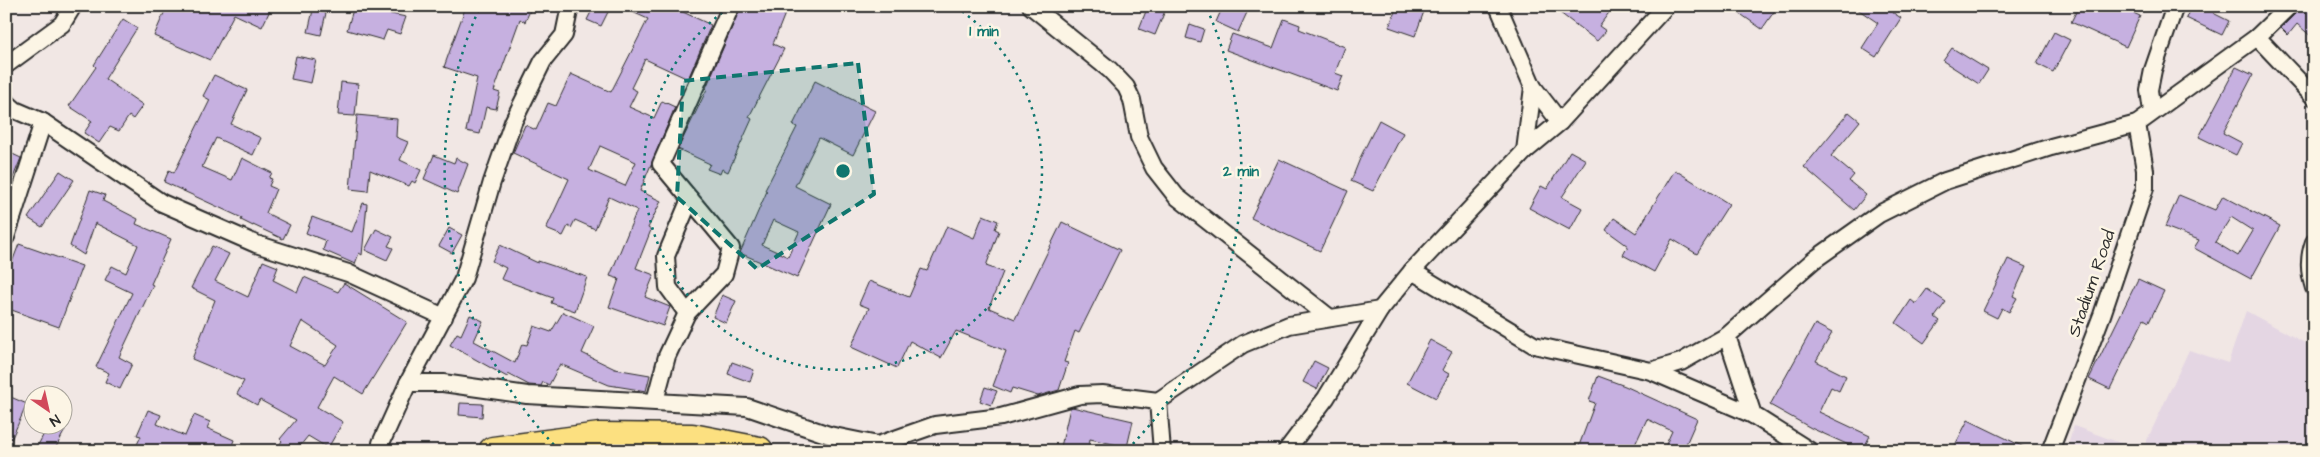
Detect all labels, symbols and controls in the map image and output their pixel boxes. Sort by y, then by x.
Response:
text: 1 min [969,21,999,42]
text: 2 min [1222,161,1260,182]
centre of rings [834,162,852,180]
street label: Stadium Road [2061,226,2121,340]
north arrow [22,384,72,434]
text: N [45,409,64,431]

